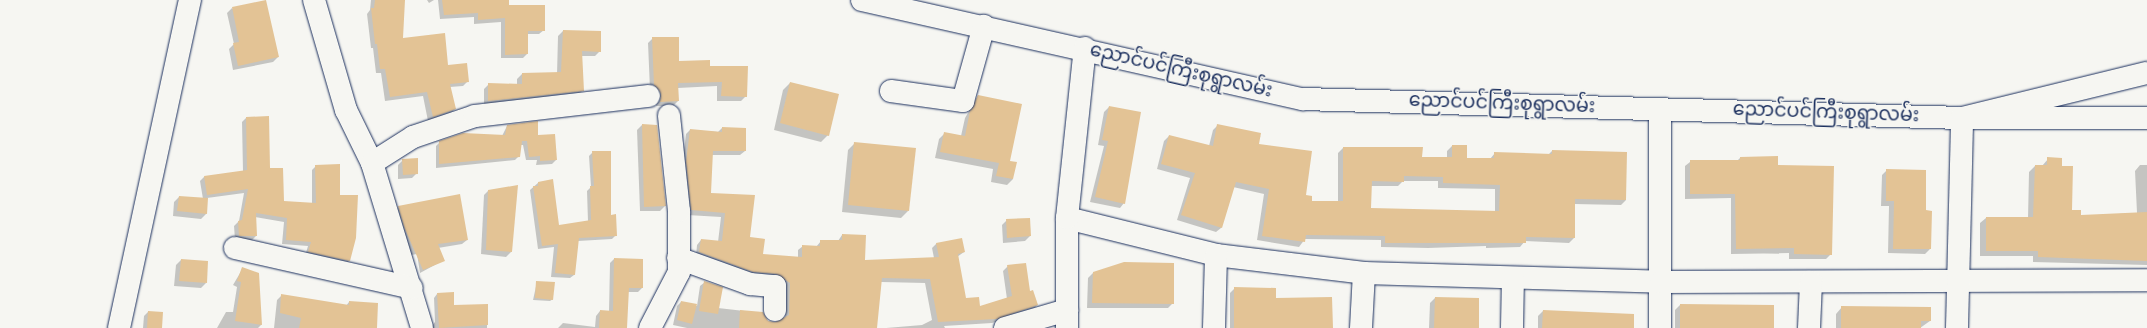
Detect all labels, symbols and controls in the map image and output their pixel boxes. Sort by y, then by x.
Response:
street label: ညောင်ပင်ကြီးစုရွာလမ်း [1088,39,1274,103]
street label: ညောင်ပင်ကြီးစုရွာလမ်း [1408,89,1596,119]
street label: ညောင်ပင်ကြီးစုရွာလမ်း [1732,98,1920,128]

